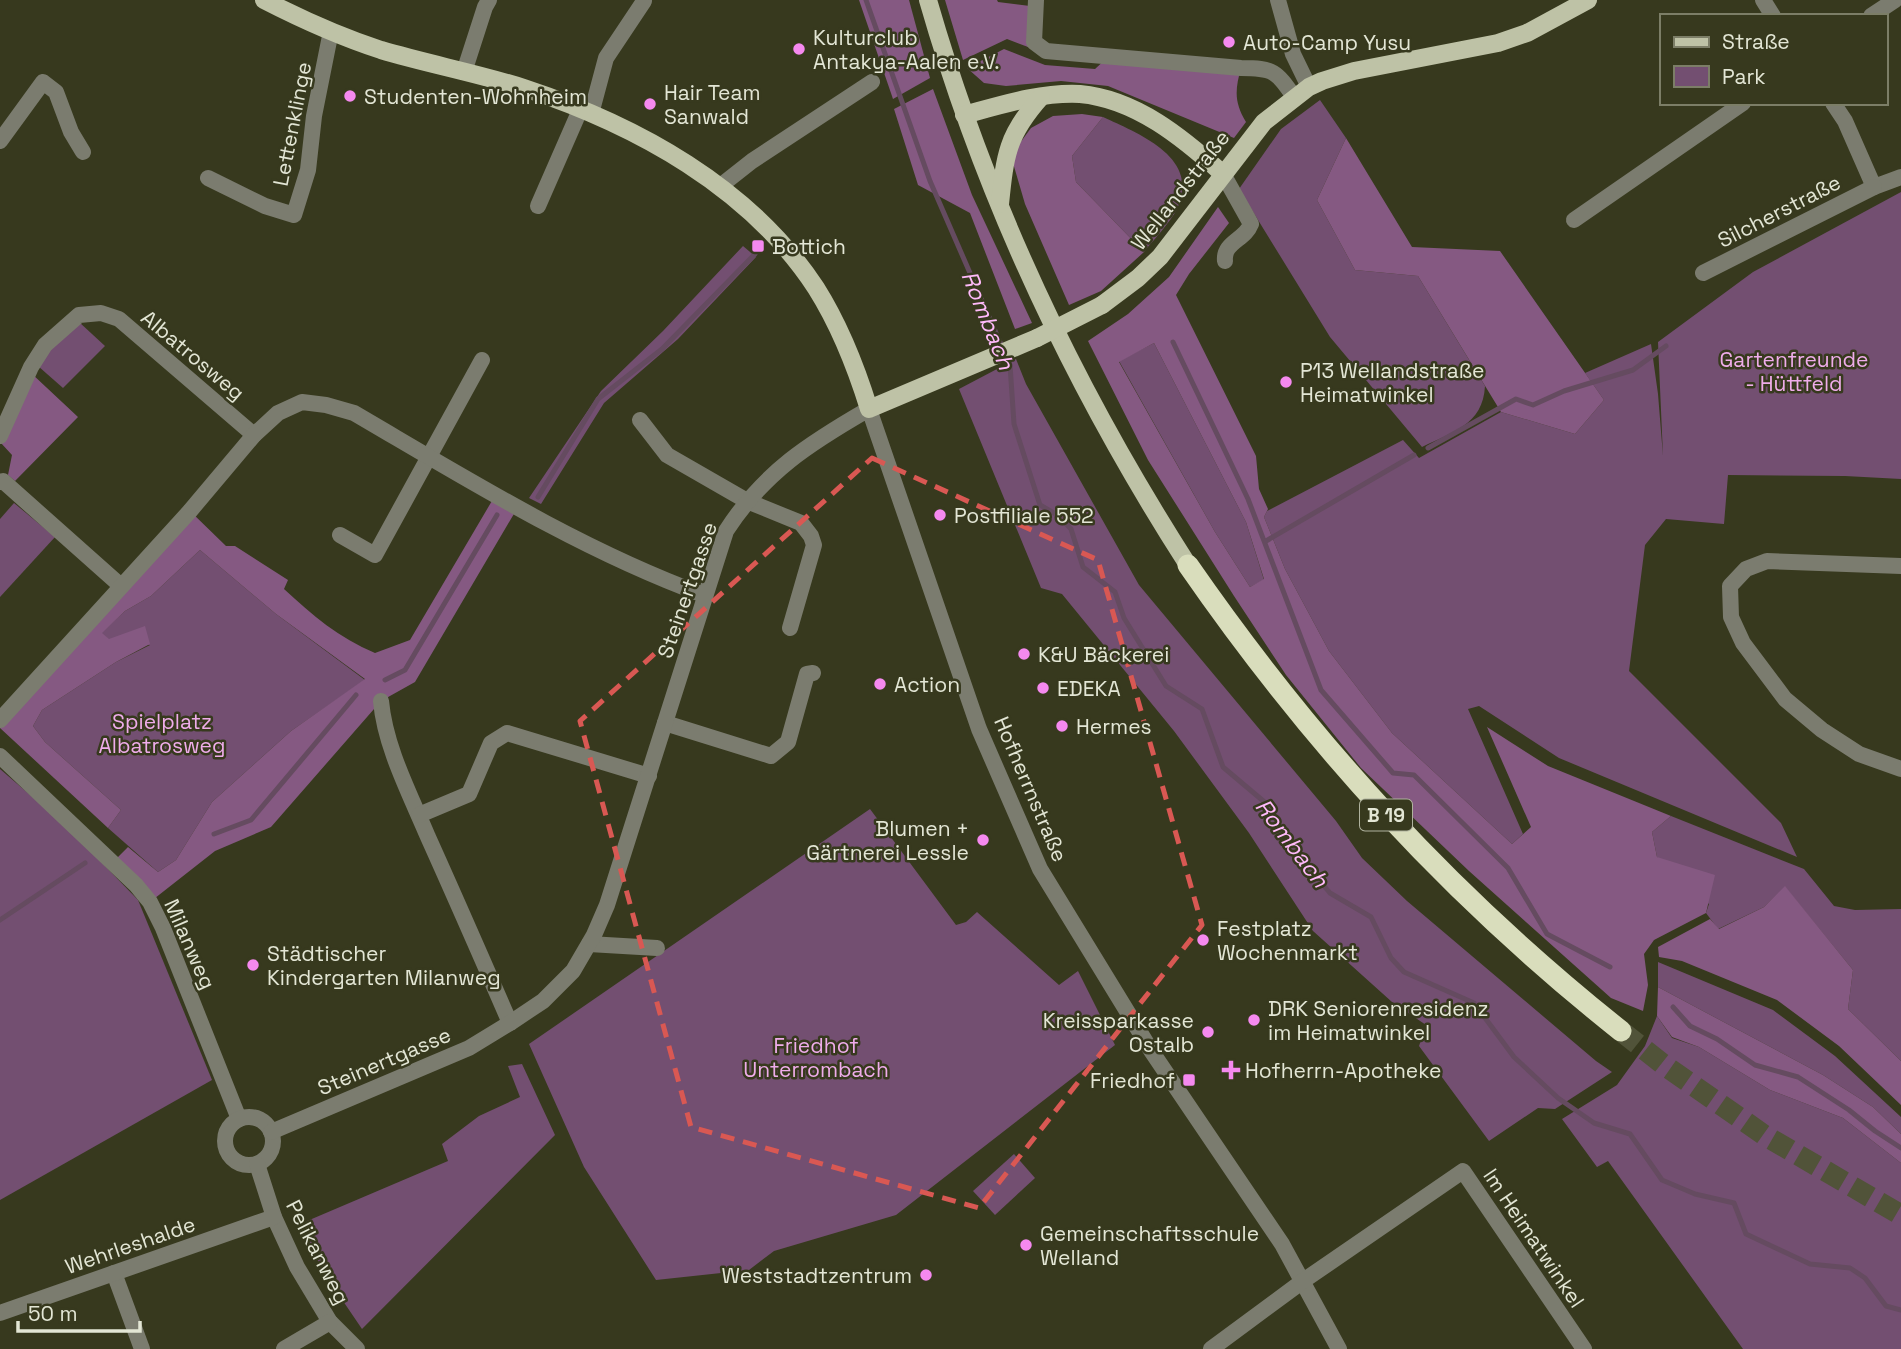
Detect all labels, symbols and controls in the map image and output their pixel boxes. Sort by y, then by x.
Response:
legend [1660,14,1887,105]
place label: Kulturclub Antakya-Aalen e.V. [813,24,1000,75]
text: Straße [1722,28,1790,55]
place label: Auto-Camp Yusu [1243,29,1411,56]
marker: Auto-Camp Yusu [1221,34,1237,50]
marker: Kulturclub Antakya-Aalen e.V. [791,41,807,57]
street label: Lettenklinge [267,60,317,188]
text: Park [1722,63,1766,90]
place label: Hair Team Sanwald [664,79,761,130]
place label: Studenten-Wohnheim [364,83,587,110]
marker: Studenten-Wohnheim [342,88,358,104]
marker: Hair Team Sanwald [642,96,658,112]
street label: Wellandstraße [1125,125,1235,255]
street label: Silcherstraße [1713,168,1845,254]
place label: Bottich [772,233,846,260]
marker: Bottich [750,238,766,254]
water label: Rombach [955,266,1022,375]
street label: Albatrosweg [136,304,250,406]
park label: Gartenfreunde - Hüttfeld [1719,346,1869,397]
place label: P13 Wellandstraße Heimatwinkel [1300,357,1484,408]
marker: P13 Wellandstraße Heimatwinkel [1278,374,1294,390]
place label: Postfiliale 552 [954,502,1094,529]
marker: Postfiliale 552 [932,507,948,523]
street label: Steinertgasse [651,518,723,662]
place label: K&U Bäckerei [1038,641,1169,668]
marker: K&U Bäckerei [1016,646,1032,662]
place label: Action [894,671,960,698]
place label: EDEKA [1057,675,1121,702]
marker: Action [872,676,888,692]
marker: EDEKA [1035,680,1051,696]
park label: Spielplatz Albatrosweg [99,708,225,759]
street label: Hofherrnstraße [988,712,1074,866]
place label: Hermes [1076,713,1152,740]
marker: Hermes [1054,718,1070,734]
water label: Rombach [1249,792,1336,894]
road number: B 19 [1360,800,1412,830]
place label: Blumen + Gärtnerei Lessle [806,815,969,866]
marker: Blumen + Gärtnerei Lessle [975,832,991,848]
street label: Milanweg [158,895,222,993]
place label: Festplatz Wochenmarkt [1217,915,1358,966]
marker: Festplatz Wochenmarkt [1195,932,1211,948]
place label: Städtischer Kindergarten Milanweg [267,940,501,991]
marker: Städtischer Kindergarten Milanweg [245,957,261,973]
place label: DRK Seniorenresidenz im Heimatwinkel [1268,995,1488,1046]
place label: Kreissparkasse Ostalb [1043,1007,1194,1058]
marker: DRK Seniorenresidenz im Heimatwinkel [1246,1012,1262,1028]
street label: Steinertgasse [313,1021,455,1101]
marker: Kreissparkasse Ostalb [1200,1024,1216,1040]
park label: Friedhof Unterrombach [743,1032,889,1083]
place label: Hofherrn-Apotheke [1245,1057,1441,1084]
marker: Hofherrn-Apotheke [1223,1062,1239,1078]
place label: Friedhof [1090,1067,1175,1094]
marker: Friedhof [1181,1072,1197,1088]
street label: Im Heimatwinkel [1477,1163,1591,1313]
street label: Pelikanweg [280,1195,356,1309]
street label: Wehrleshalde [61,1210,199,1280]
place label: Gemeinschaftsschule Welland [1040,1220,1259,1271]
marker: Gemeinschaftsschule Welland [1018,1237,1034,1253]
place label: Weststadtzentrum [722,1262,912,1289]
marker: Weststadtzentrum [918,1267,934,1283]
scale bar [18,1290,140,1334]
text: 50 m [28,1300,78,1327]

